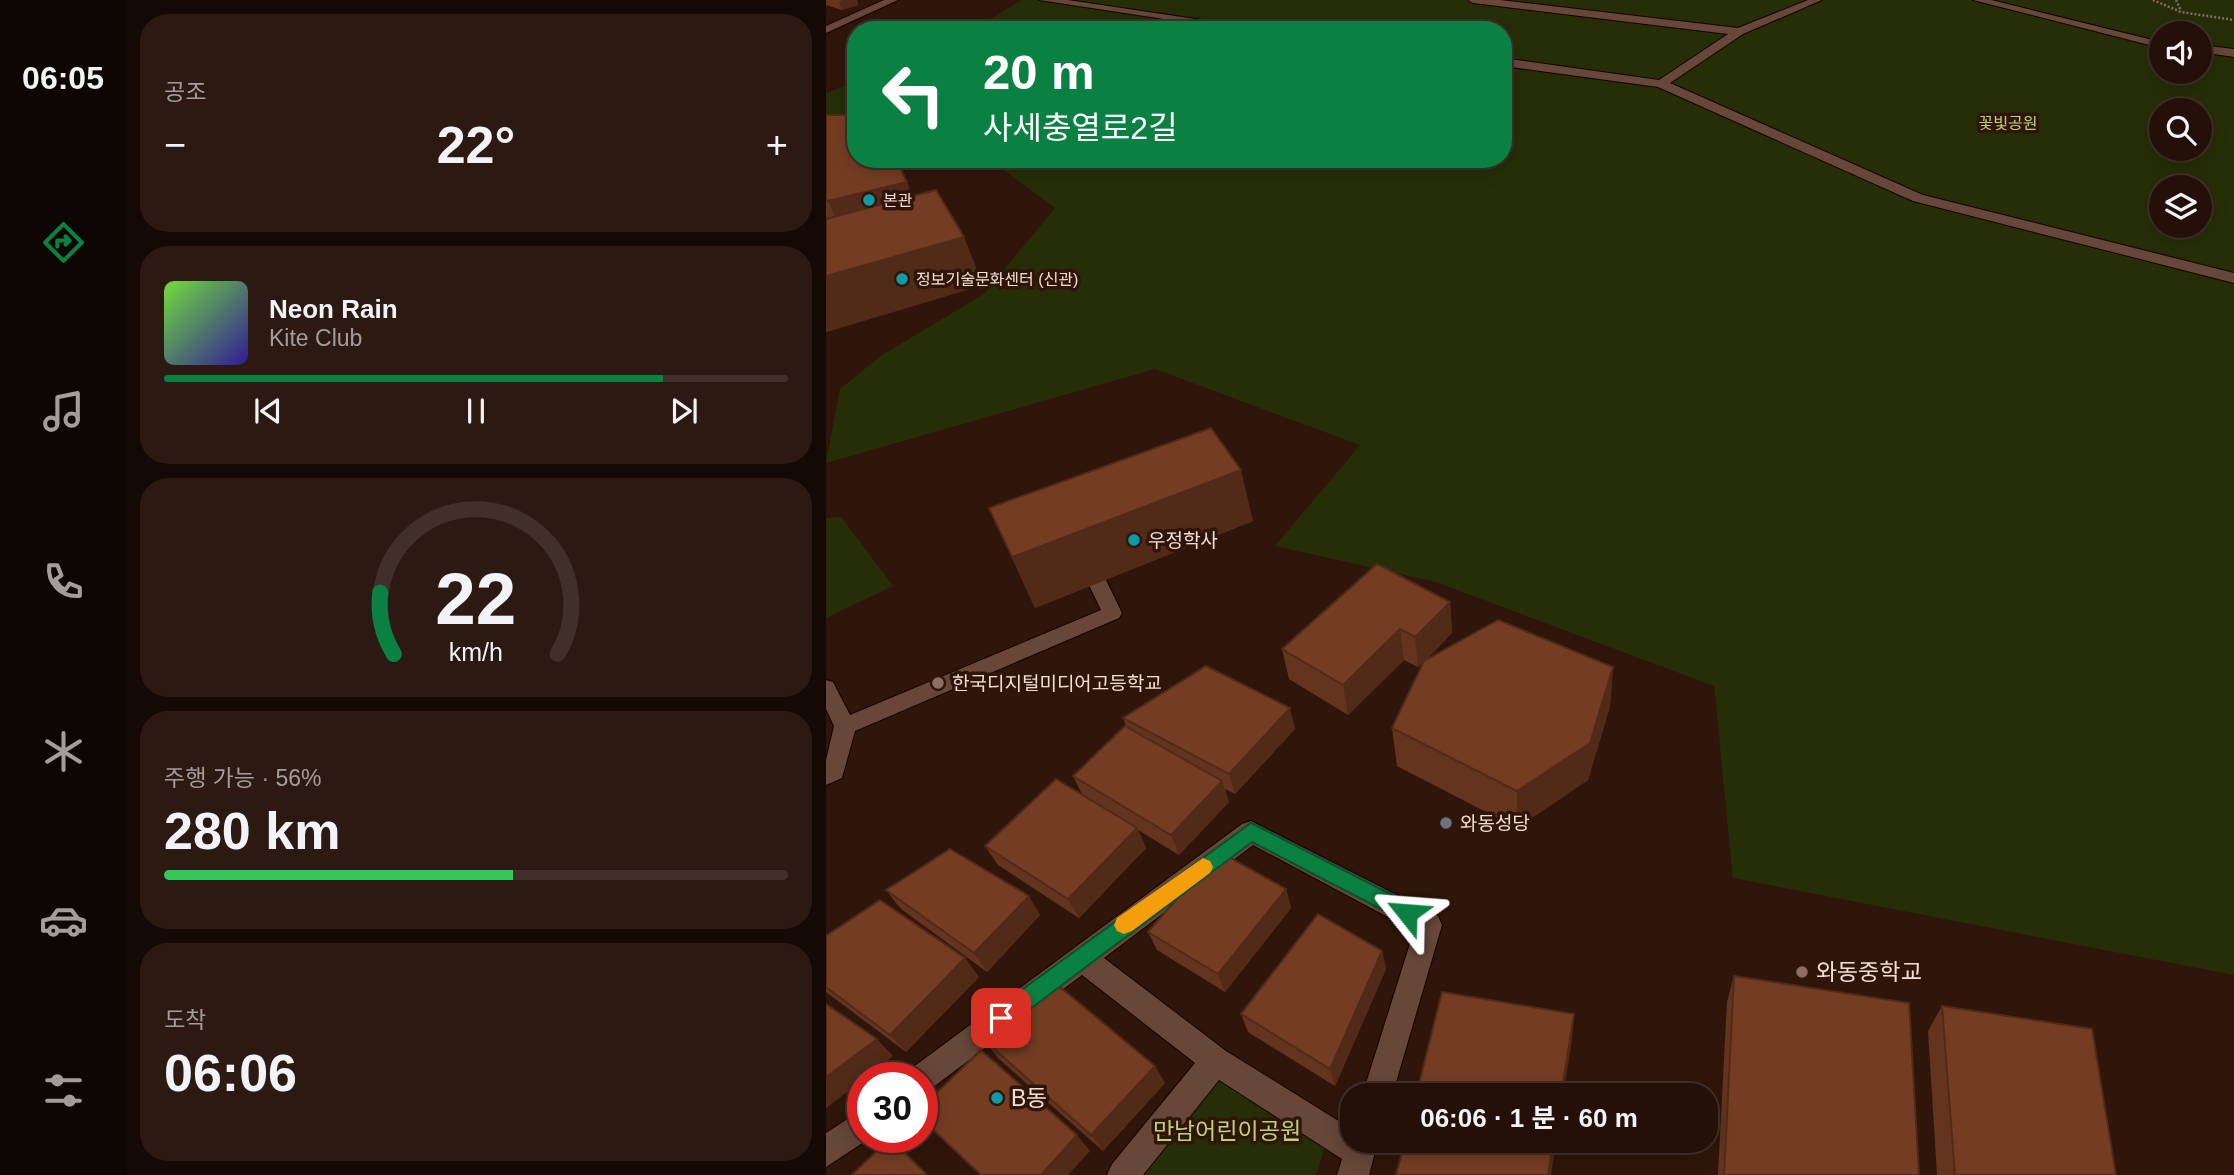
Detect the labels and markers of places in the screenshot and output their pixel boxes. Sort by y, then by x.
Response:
marker: 본관 [861,192,877,208]
place label: 본관 [883,192,913,209]
marker: 정보기술문화센터 (신관) [894,271,910,287]
place label: 정보기술문화센터 (신관) [916,271,1078,288]
place label: 우정학사 [1148,530,1218,551]
marker: 우정학사 [1126,532,1142,548]
place label: 한국디지털미디어고등학교 [952,673,1162,694]
marker: 한국디지털미디어고등학교 [930,675,946,691]
place label: 와동성당 [1460,813,1530,834]
marker: 와동성당 [1438,815,1454,831]
place label: 와동중학교 [1816,959,1922,985]
marker: 와동중학교 [1794,964,1810,980]
pin [971,988,1031,1048]
place label: B동 [1011,1085,1048,1111]
marker: B동 [989,1090,1005,1106]

